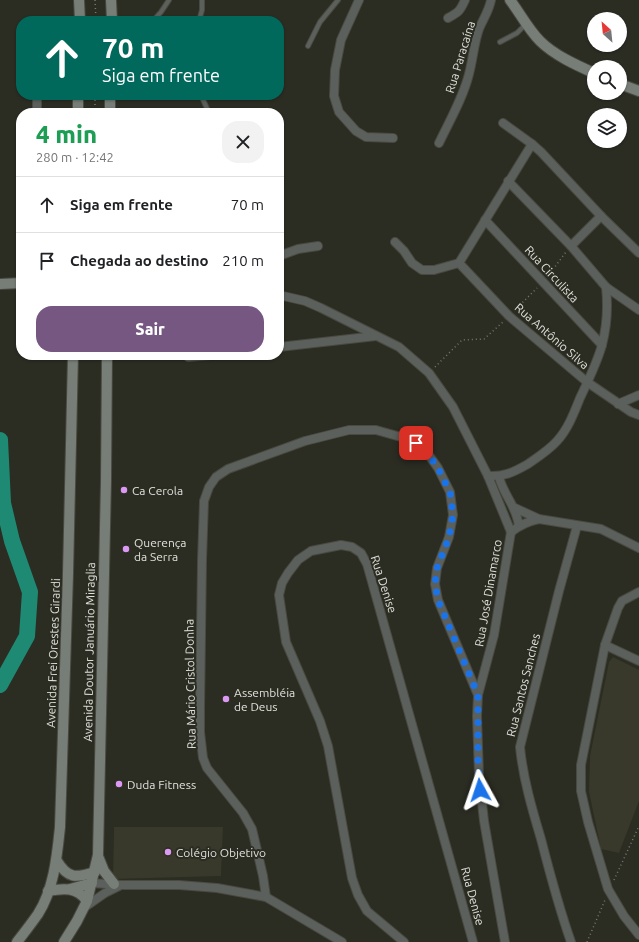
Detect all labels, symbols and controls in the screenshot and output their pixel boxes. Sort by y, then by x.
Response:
north arrow [587,12,627,52]
map controls [587,12,627,148]
street label: Rua Paracaína [443,19,477,95]
icon: ahead [36,32,88,84]
text: 70 m [102,32,164,63]
button: search [587,60,627,100]
text: Siga em frente [102,65,220,85]
button: layers [587,108,627,148]
text: 4 min [36,121,97,148]
button: close [222,121,264,163]
text: 280 m · 12:42 [36,150,114,164]
icon: ahead [36,194,58,216]
text: Siga em frente [70,196,173,213]
text: 70 m [231,196,264,213]
street label: Rua Circulista [522,243,582,305]
icon: arrive [36,250,58,272]
text: Chegada ao destino [70,252,209,269]
text: 210 m [222,252,264,269]
street label: Rua Antônio Silva [512,300,592,372]
button: Sair [36,306,264,352]
pin [399,426,433,460]
icon: arrive [405,432,427,454]
place label: Ca Cerola [132,484,183,497]
marker: Ca Cerola [119,485,129,495]
place label: Querença da Serra [134,536,187,563]
street label: Rua José Dinamarco [472,538,504,648]
marker: Querença da Serra [121,544,131,554]
street label: Rua Denise [369,553,399,615]
street label: Avenida Doutor Januário Miraglia [81,562,97,742]
street label: Avenida Frei Orestes Girardi [44,578,62,728]
street label: Rua Mário Cristol Donha [182,619,198,749]
street label: Rua Santos Sanches [504,632,542,738]
place label: Assembléia de Deus [234,686,295,713]
marker: Assembléia de Deus [221,694,231,704]
position arrow [459,769,501,811]
place label: Duda Fitness [127,778,196,791]
marker: Duda Fitness [114,779,124,789]
place label: Colégio Objetivo [176,846,266,859]
marker: Colégio Objetivo [163,847,173,857]
street label: Rua Denise [459,865,487,927]

